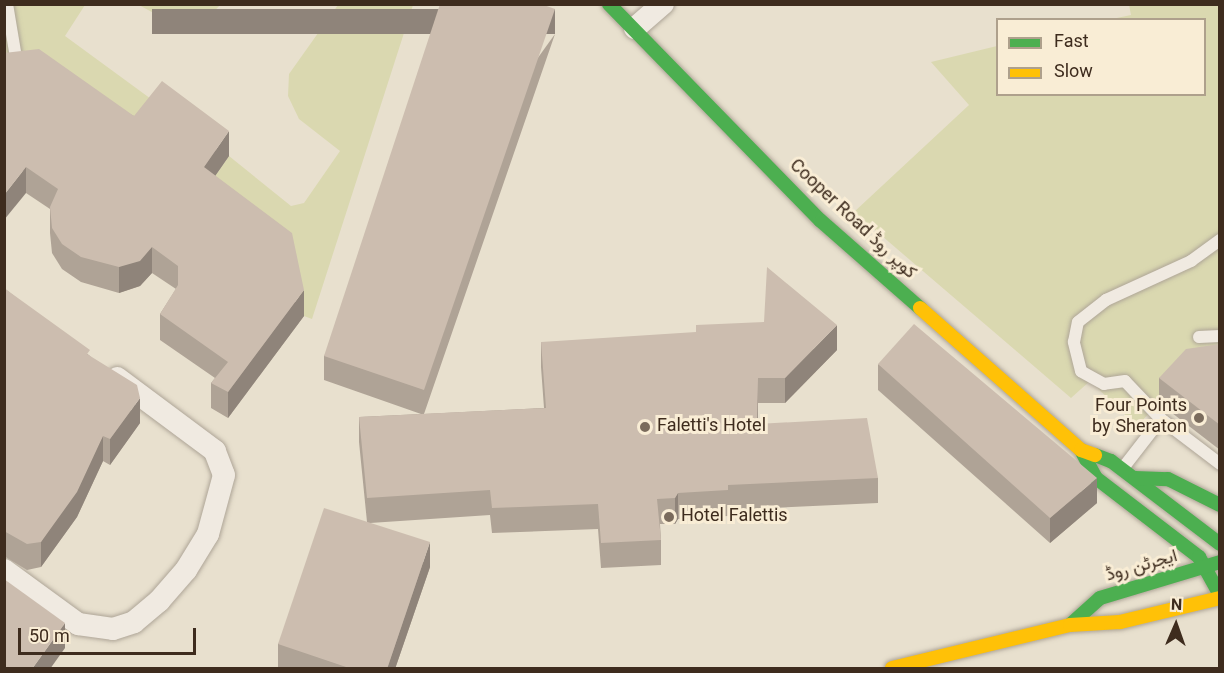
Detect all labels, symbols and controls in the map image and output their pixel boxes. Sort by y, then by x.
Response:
legend [996,18,1206,96]
text: Fast [1054,29,1089,57]
text: Slow [1054,59,1093,87]
street label: Cooper Road کوپر روڈ [784,156,920,284]
place label: Four Points by Sheraton [1092,397,1187,440]
marker: Four Points by Sheraton [1192,411,1206,425]
place label: Faletti's Hotel [657,416,766,438]
marker: Faletti's Hotel [638,420,652,434]
place label: Hotel Falettis [681,506,788,528]
marker: Hotel Falettis [662,510,676,524]
street label: ایجرٹن روڈ [1104,547,1180,587]
text: N [1171,594,1183,619]
north arrow [1146,595,1206,655]
scale bar [21,616,200,654]
text: 50 m [29,624,70,652]

